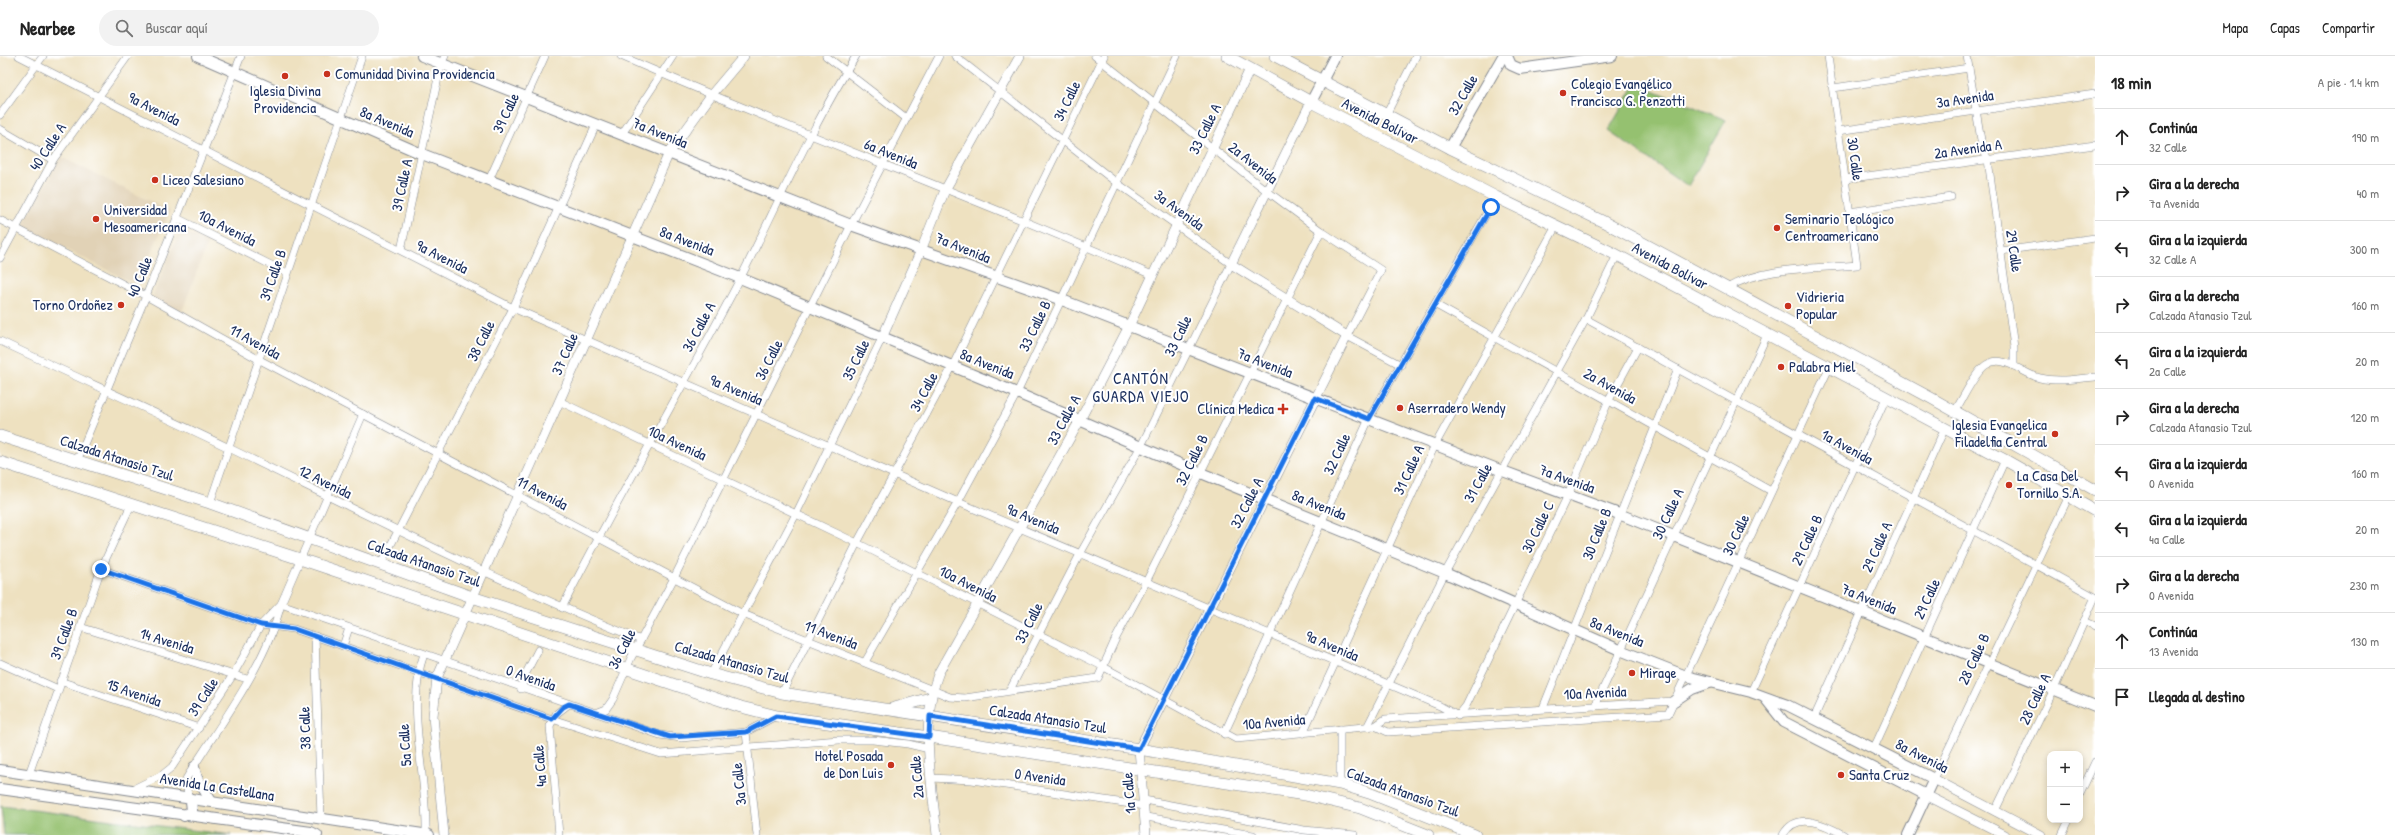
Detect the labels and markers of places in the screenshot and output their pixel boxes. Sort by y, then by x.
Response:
place label: Comunidad Divina Providencia [335,63,495,84]
marker: Comunidad Divina Providencia [322,69,332,79]
marker: Iglesia Divina Providencia [280,71,290,81]
place label: Colegio Evangélico Francisco G. Penzotti [1570,73,1685,111]
place label: Iglesia Divina Providencia [249,80,321,118]
marker: Colegio Evangélico Francisco G. Penzotti [1558,88,1568,98]
place label: Liceo Salesiano [163,169,244,190]
marker: Liceo Salesiano [150,175,160,185]
place label: Universidad Mesoamericana [104,199,186,237]
place label: Seminario Teológico Centroamericano [1785,208,1894,246]
marker: Universidad Mesoamericana [91,214,101,224]
marker: Seminario Teológico Centroamericano [1772,223,1782,233]
place label: Vidrieria Popular [1796,286,1844,324]
place label: Torno Ordoñez [33,294,114,315]
marker: Torno Ordoñez [116,300,126,310]
marker: Vidrieria Popular [1783,301,1793,311]
place label: Palabra Miel [1789,356,1856,377]
marker: Palabra Miel [1776,362,1786,372]
place label: Aserradero Wendy [1408,397,1506,418]
place label: Clínica Medica [1197,398,1274,419]
marker: Clínica Medica [1277,403,1289,415]
marker: Aserradero Wendy [1395,403,1405,413]
place label: Iglesia Evangelica Filadelfia Central [1951,414,2047,452]
marker: Iglesia Evangelica Filadelfia Central [2050,429,2060,439]
place label: La Casa Del Tornillo S.A. [2017,465,2083,503]
marker: La Casa Del Tornillo S.A. [2004,480,2014,490]
place label: Mirage [1640,662,1677,683]
marker: Mirage [1627,668,1637,678]
place label: Hotel Posada de Don Luis [815,745,883,783]
marker: Hotel Posada de Don Luis [886,760,896,770]
place label: Santa Cruz [1849,764,1910,785]
marker: Santa Cruz [1836,770,1846,780]

